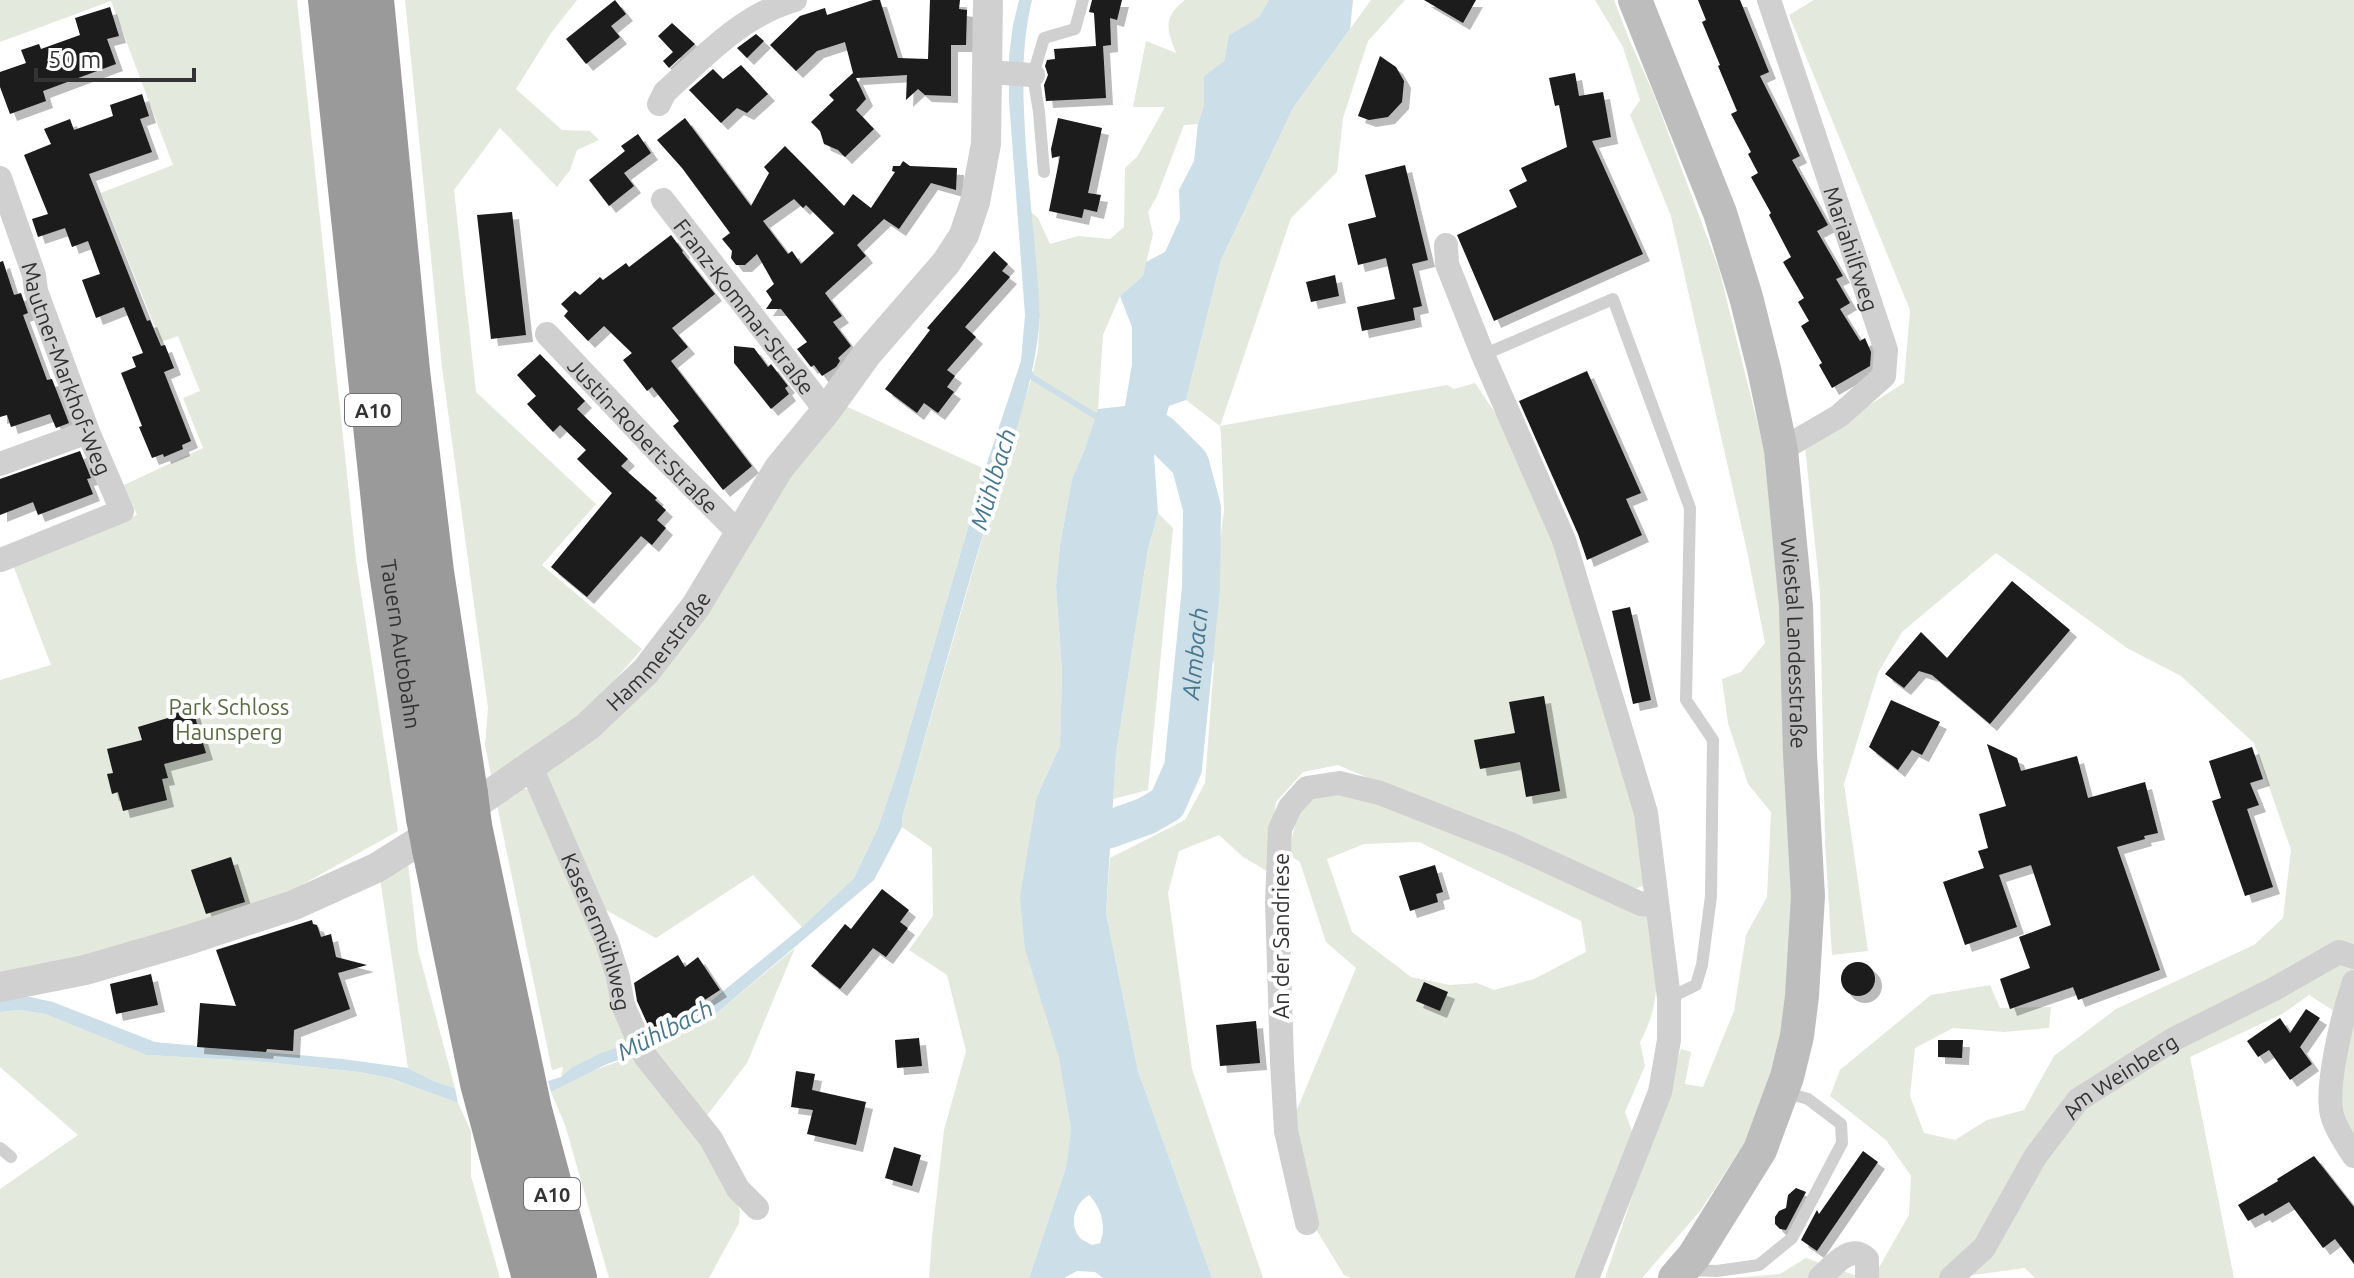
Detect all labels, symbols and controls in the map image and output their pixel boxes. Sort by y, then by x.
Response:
scale bar [36,32,194,82]
text: 50 m [48,46,101,73]
street label: Mariahilfweg [1820,183,1885,314]
street label: Franz-Kommar-Straße [669,213,820,399]
street label: Mautner-Markhof-Weg [18,258,117,479]
street label: Justin-Robert-Straße [563,353,724,518]
road number: A10 [345,394,401,426]
water label: Mühlbach [965,425,1021,533]
street label: Wiestal Landesstraße [1777,536,1812,749]
street label: Tauern Autobahn [377,558,427,730]
street label: Hammerstraße [600,586,715,715]
water label: Almbach [1176,606,1212,702]
park label: Park Schloss Haunsperg [169,694,289,744]
street label: Kaserermühlweg [557,849,636,1013]
street label: An der Sandriese [1268,853,1293,1019]
water label: Mühlbach [613,994,717,1066]
street label: Am Weinberg [2056,1028,2182,1123]
road number: A10 [524,1178,580,1210]

